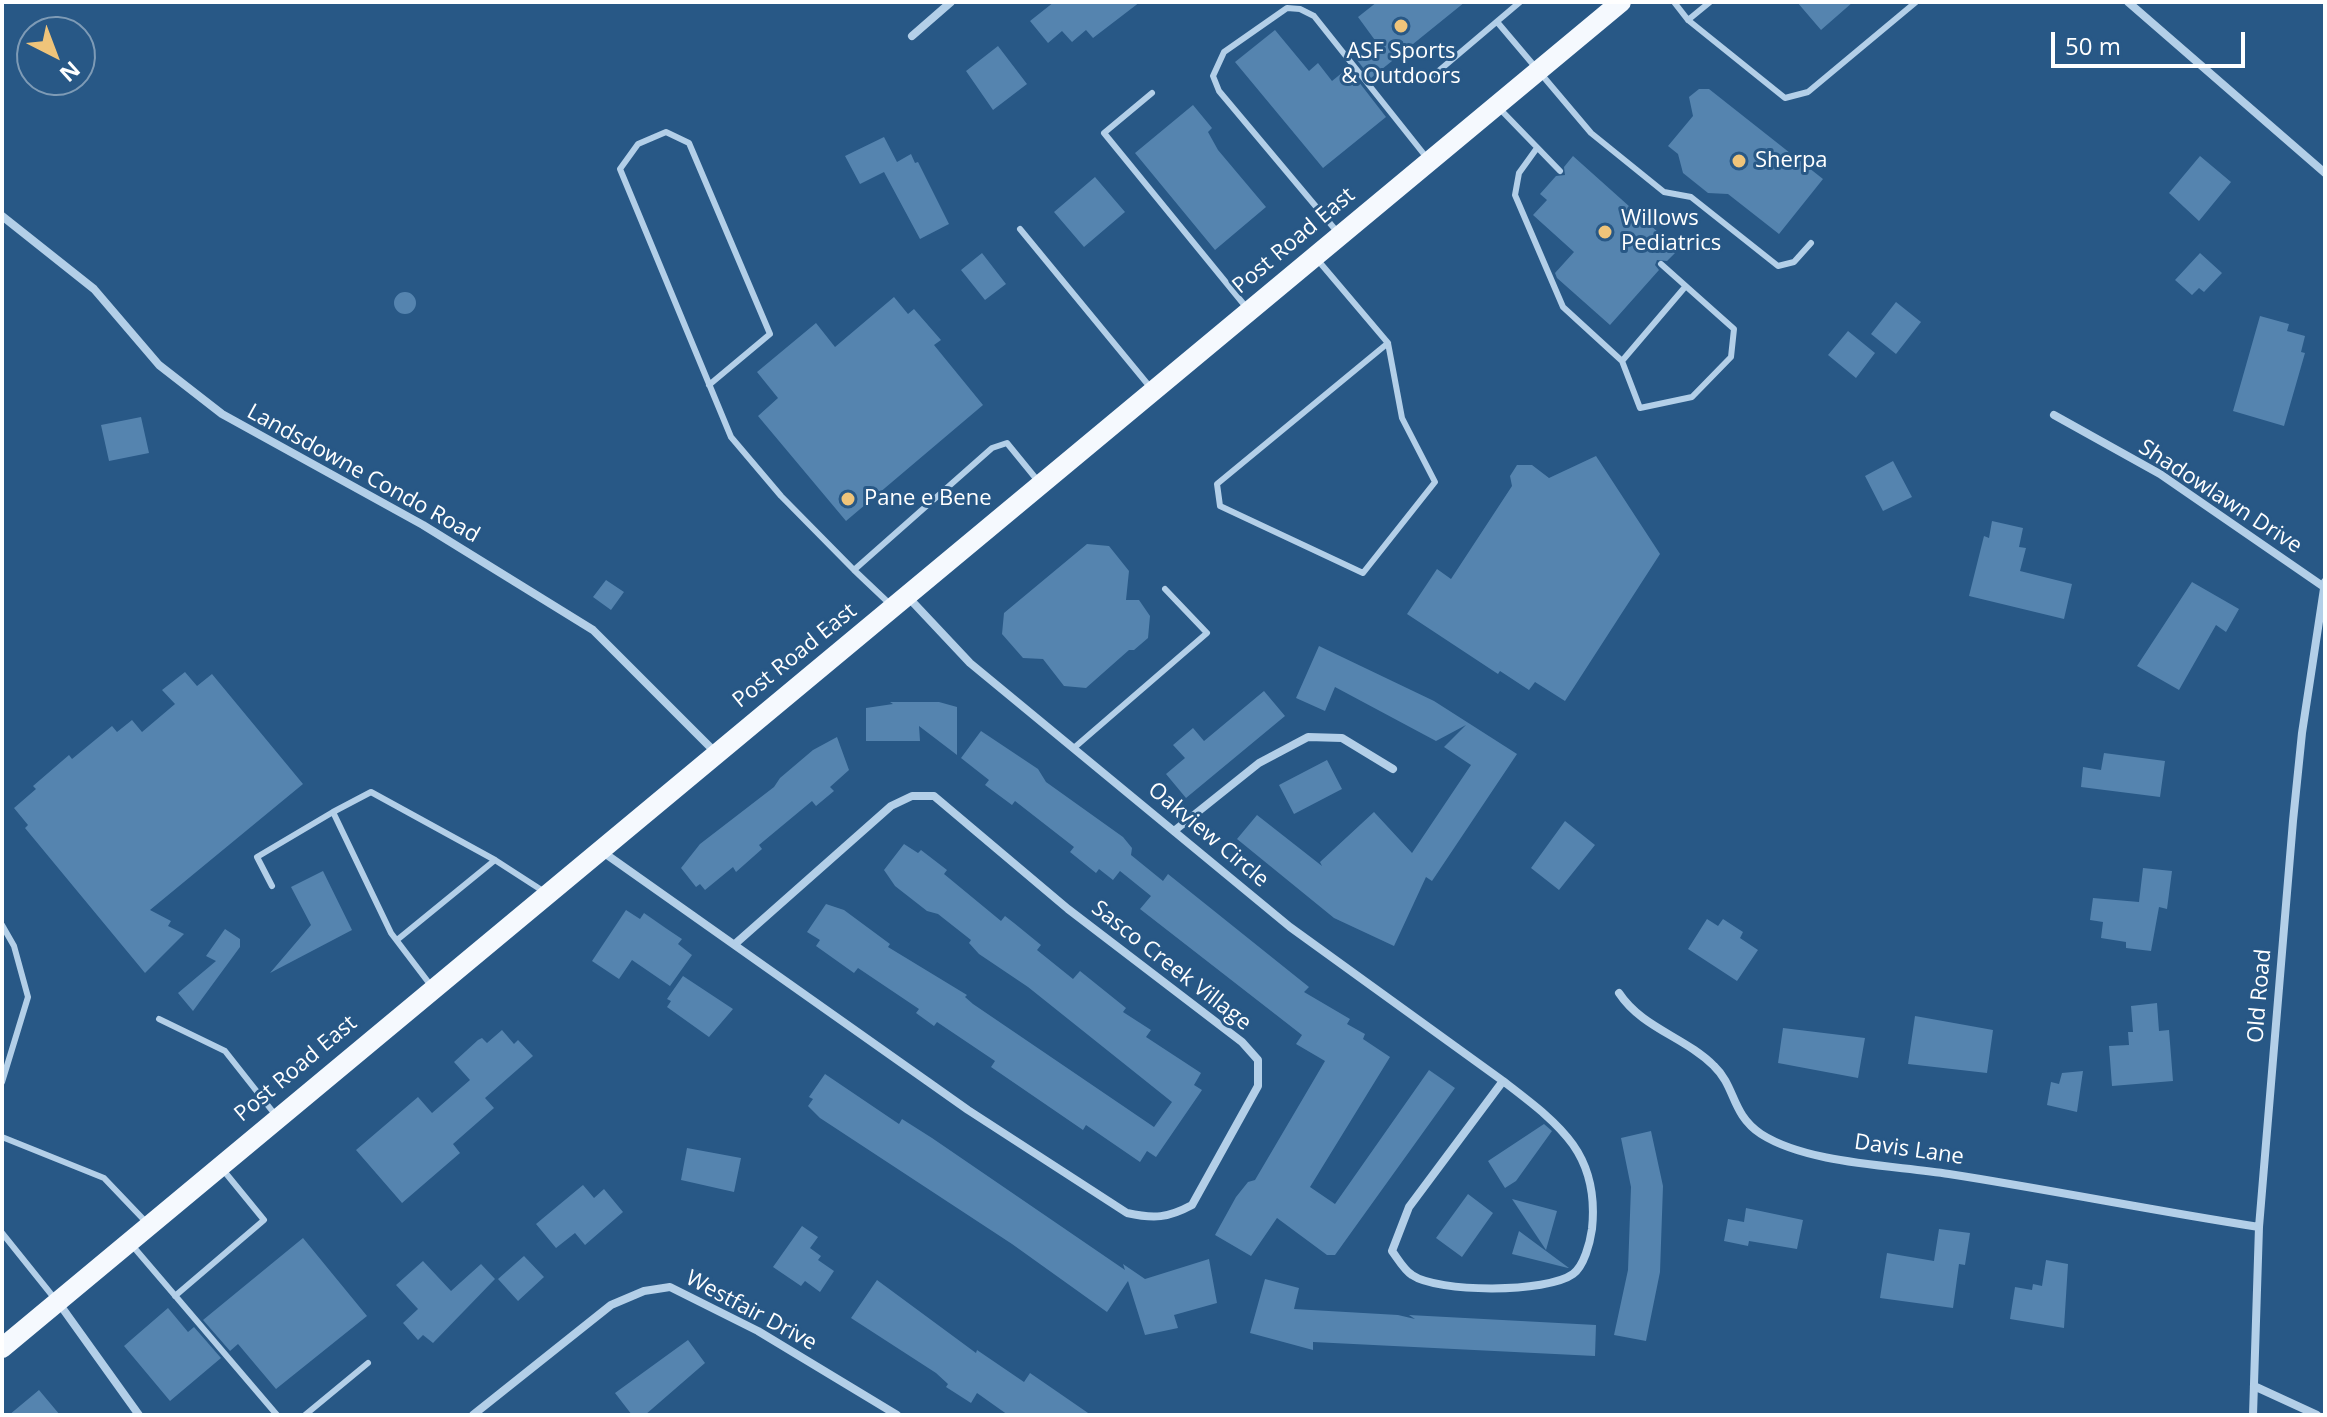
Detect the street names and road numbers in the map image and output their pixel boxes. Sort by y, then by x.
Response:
street label: Post Road East [1227,182,1361,300]
street label: Landsdowne Condo Road [242,399,484,549]
street label: Shadowlawn Drive [2133,434,2307,560]
street label: Post Road East [728,598,862,714]
street label: Oakview Circle [1142,777,1274,893]
street label: Sasco Creek Village [1086,895,1256,1037]
street label: Old Road [2243,948,2277,1044]
street label: Post Road East [229,1010,363,1128]
street label: Davis Lane [1852,1129,1966,1171]
street label: Westfair Drive [681,1265,821,1357]

